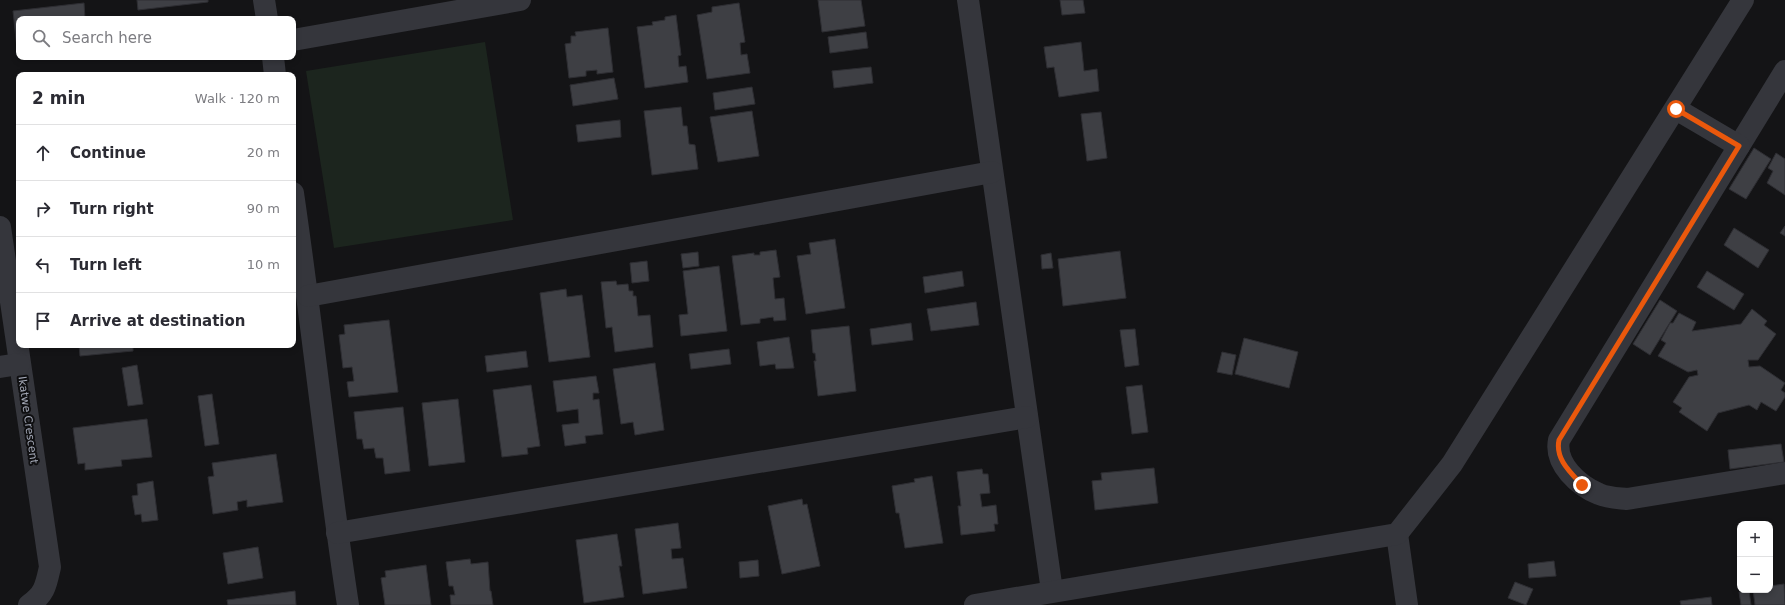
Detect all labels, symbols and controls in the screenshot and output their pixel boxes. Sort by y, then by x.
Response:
search box [16,16,296,60]
icon: search [30,27,52,49]
text: Search here [62,29,152,47]
text: 2 min [32,88,85,108]
text: Walk · 120 m [195,91,280,106]
route start [1667,100,1685,118]
icon: ahead [32,142,54,164]
text: Continue [70,144,146,162]
text: 20 m [247,145,280,160]
icon: right [32,198,54,220]
text: Turn right [70,200,154,218]
text: 90 m [247,201,280,216]
icon: left [32,254,54,276]
text: Turn left [70,256,142,274]
text: 10 m [247,257,280,272]
icon: arrive [32,310,54,332]
text: Arrive at destination [70,312,245,330]
street label: Ikatwe Crescent [15,375,41,465]
route end [1573,476,1591,494]
map controls [1737,521,1773,593]
button: + [1737,521,1773,557]
button: − [1737,557,1773,593]

